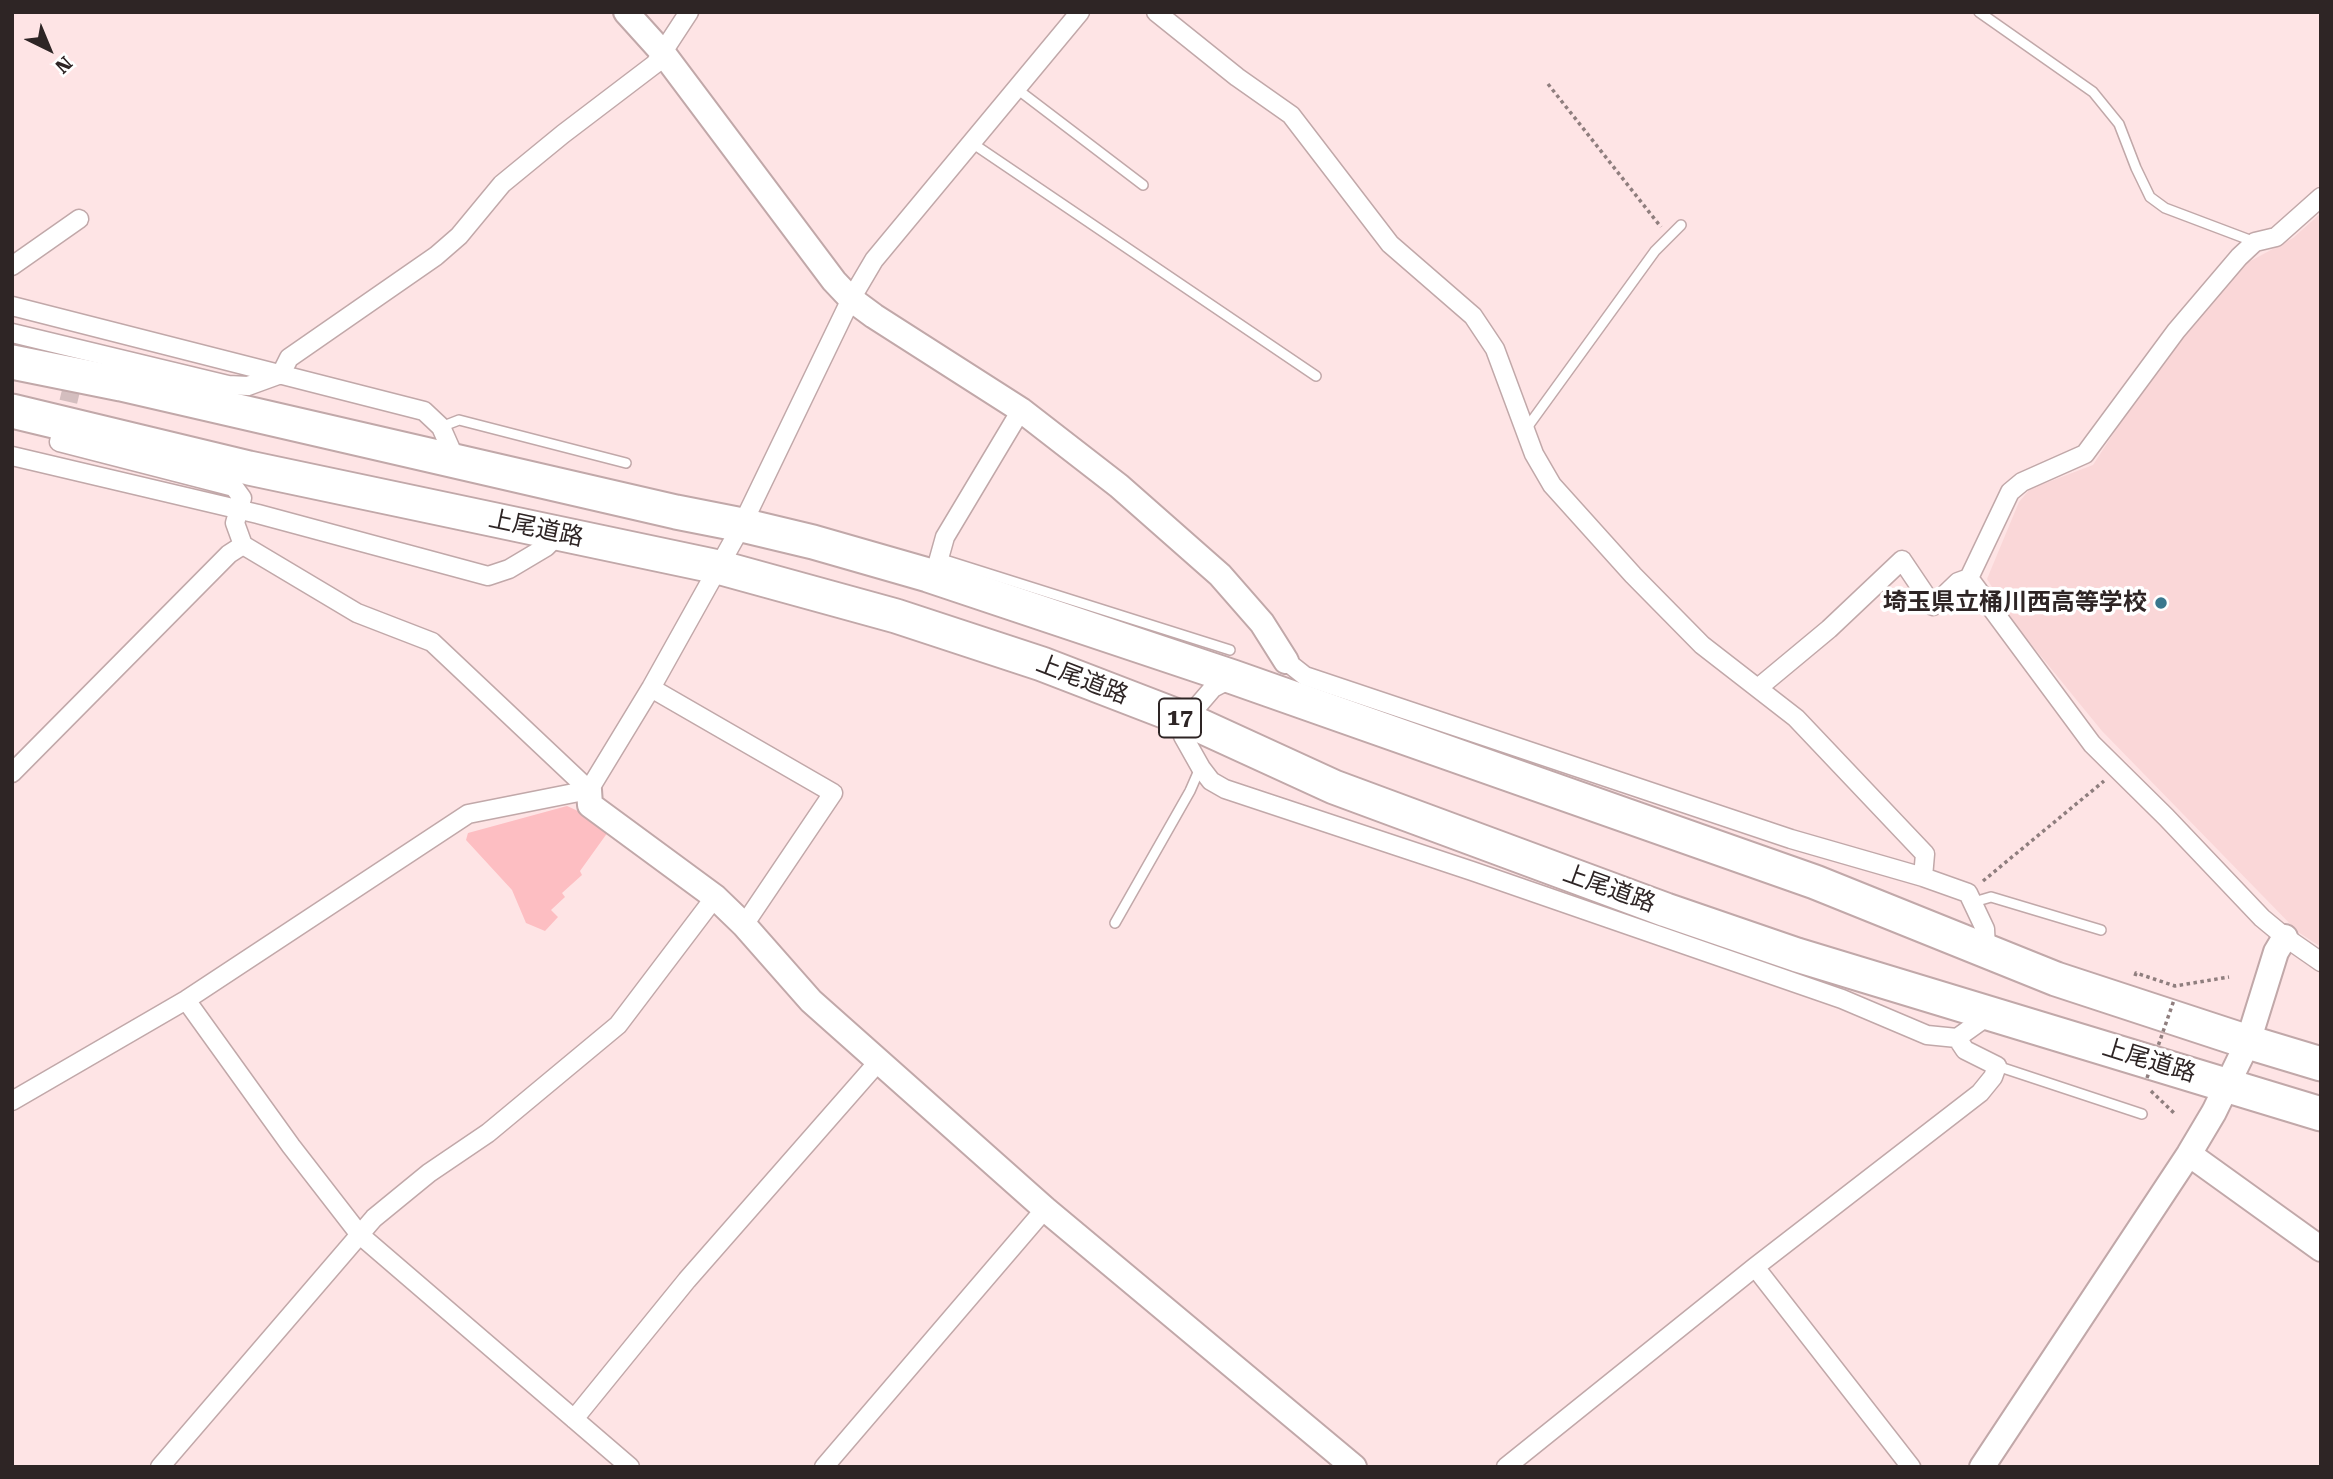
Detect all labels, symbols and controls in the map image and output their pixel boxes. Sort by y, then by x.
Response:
north arrow [14,14,84,84]
text: N [50,51,77,78]
street label: 上尾道路 [486,505,586,553]
place label: 埼玉県立桶川西高等学校 [1883,589,2147,617]
marker: 埼玉県立桶川西高等学校 [2153,595,2169,611]
street label: 上尾道路 [1032,649,1132,711]
road number: 17 [1159,698,1201,738]
street label: 上尾道路 [1559,859,1659,919]
street label: 上尾道路 [2099,1033,2199,1089]

